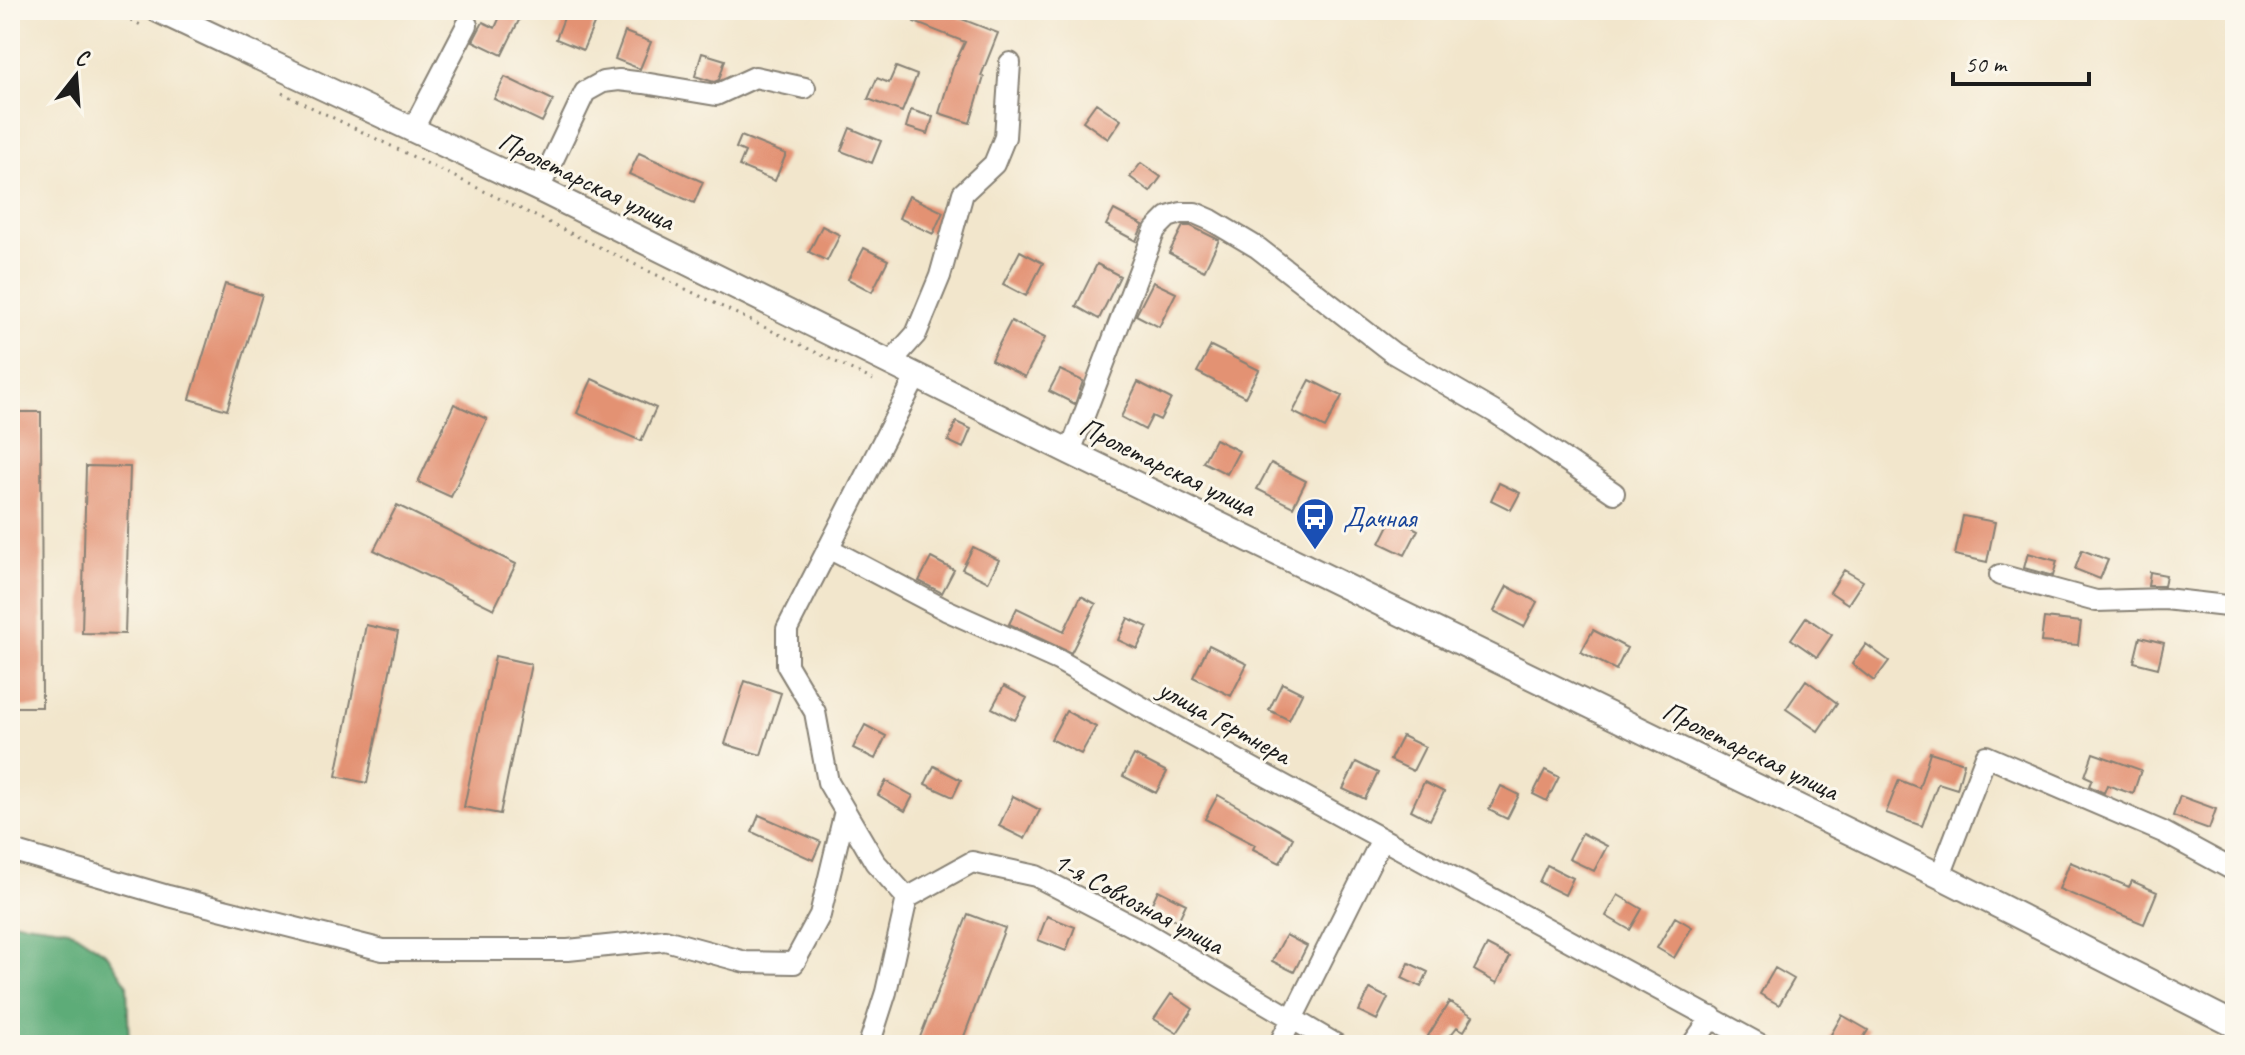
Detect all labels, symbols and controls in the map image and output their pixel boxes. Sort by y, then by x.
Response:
north arrow [36,36,116,116]
scale bar [1953,36,2089,86]
text: С [72,43,94,74]
text: 50 m [1965,49,2008,79]
street label: Пролетарская улица [493,123,682,239]
street label: Пролетарская улица [1074,409,1263,525]
bus stop icon: Дачная [1294,496,1336,551]
place label: Дачная [1343,500,1419,535]
street label: улица Гертнера [1151,670,1299,773]
street label: Пролетарская улица [1657,693,1846,809]
street label: 1-я Совхозная улица [1048,843,1231,963]

